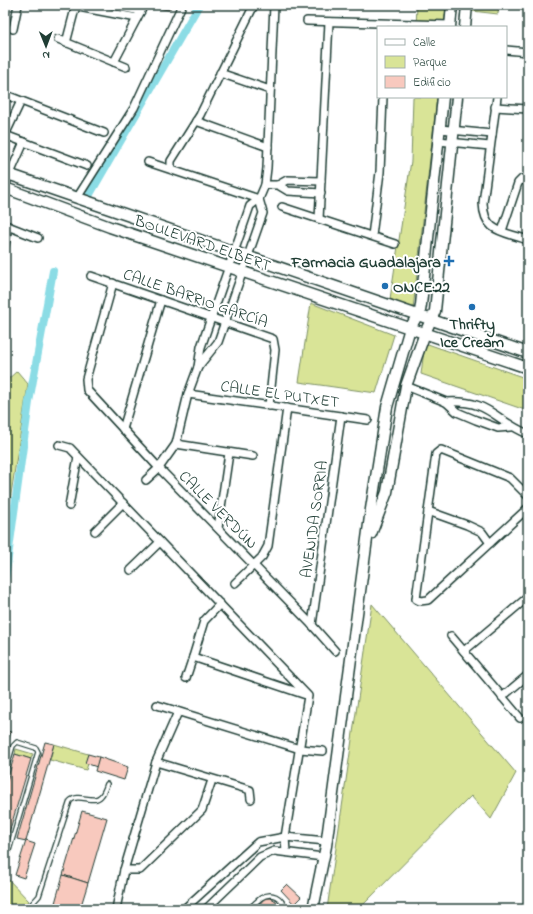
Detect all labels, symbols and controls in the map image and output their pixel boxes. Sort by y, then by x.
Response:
north arrow [26,26,66,66]
legend [377,26,507,98]
text: Calle [413,34,436,52]
text: N [42,47,50,63]
text: Parque [413,54,447,72]
text: Edificio [413,74,451,92]
street label: BOULEVARD ELBERT [130,209,274,279]
place label: Farmacia Guadalajara [290,251,441,275]
marker: Farmacia Guadalajara [444,256,454,266]
street label: CALLE BARRIO GARCÍA [120,263,271,335]
place label: ONCE:22 [393,276,450,300]
marker: ONCE:22 [380,281,390,291]
marker: Thrifty Ice Cream [467,302,477,312]
place label: Thrifty Ice Cream [440,313,505,355]
street label: CALLE EL PUTXET [219,375,341,415]
street label: AVENIDA SORRIA [295,459,335,580]
street label: CALLE VERDÚN [173,466,262,555]

